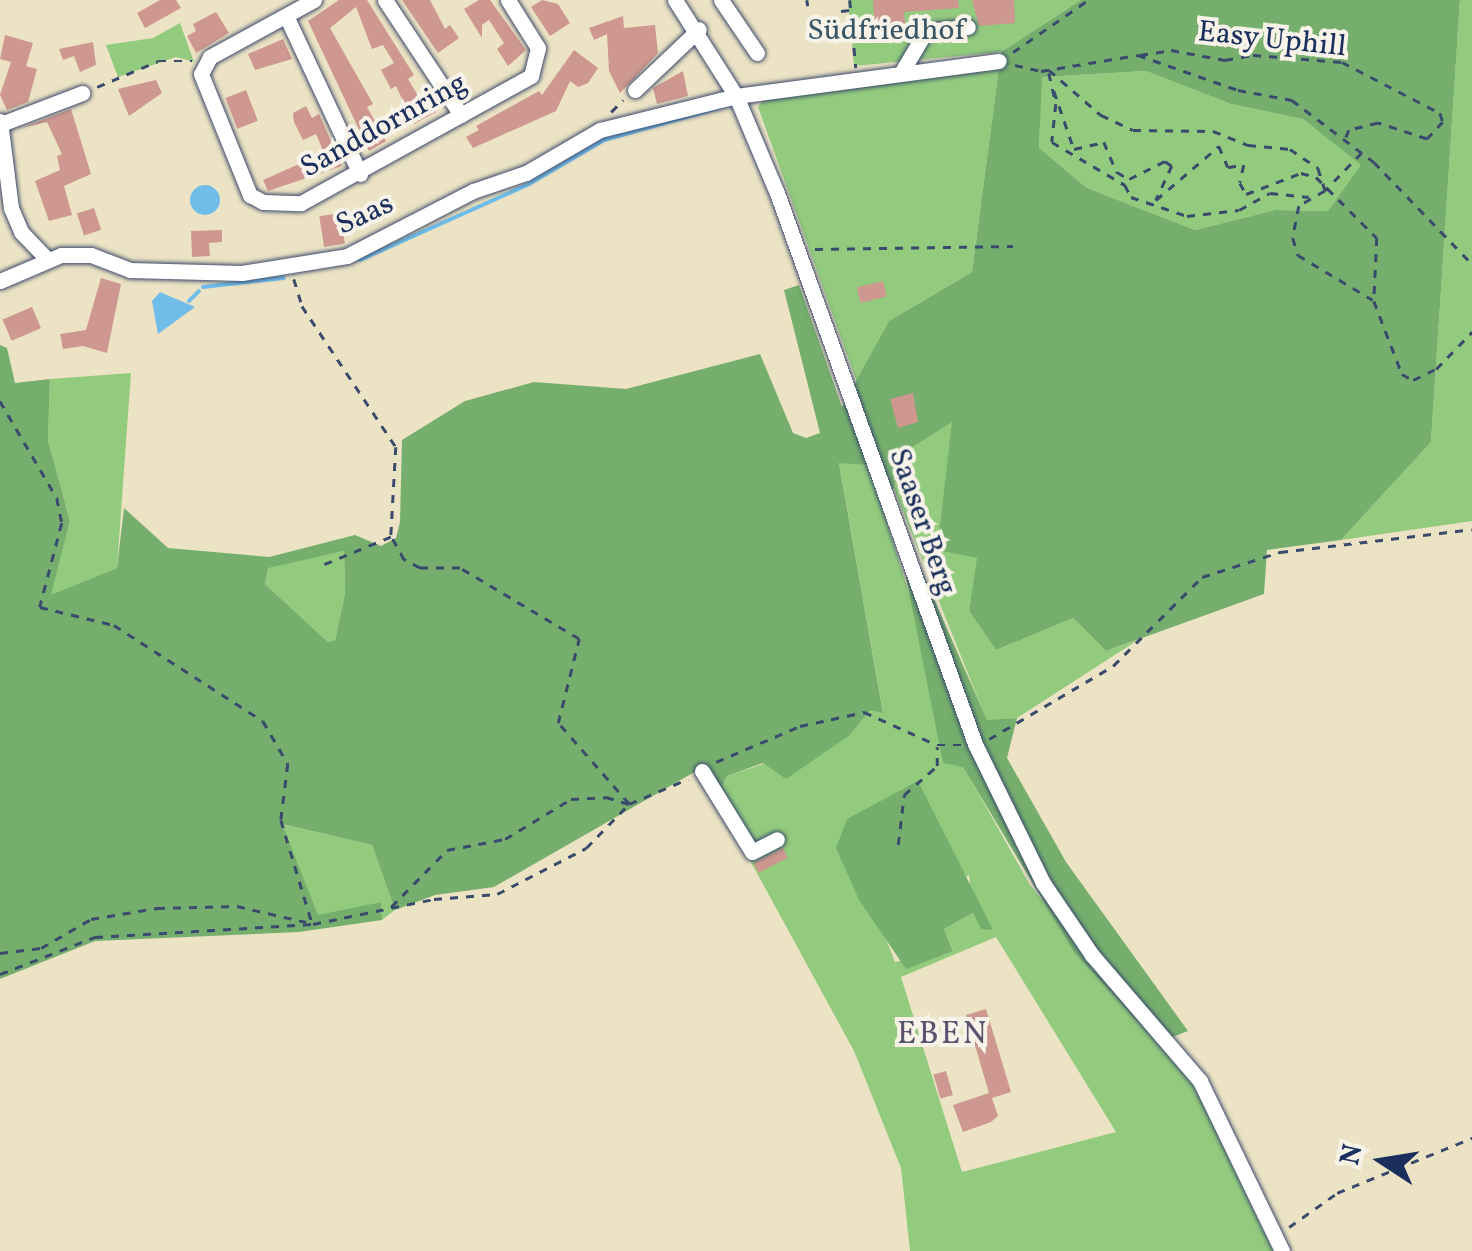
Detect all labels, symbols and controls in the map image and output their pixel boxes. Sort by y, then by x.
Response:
park label: Südfriedhof [807,13,965,49]
street label: Easy Uphill [1196,14,1348,66]
street label: Sanddornring [295,66,473,186]
street label: Saas [331,186,399,244]
street label: Saaser Berg [880,444,964,600]
district label: EBEN [897,1016,989,1054]
north arrow [1332,1111,1432,1211]
text: N [1331,1141,1373,1169]

